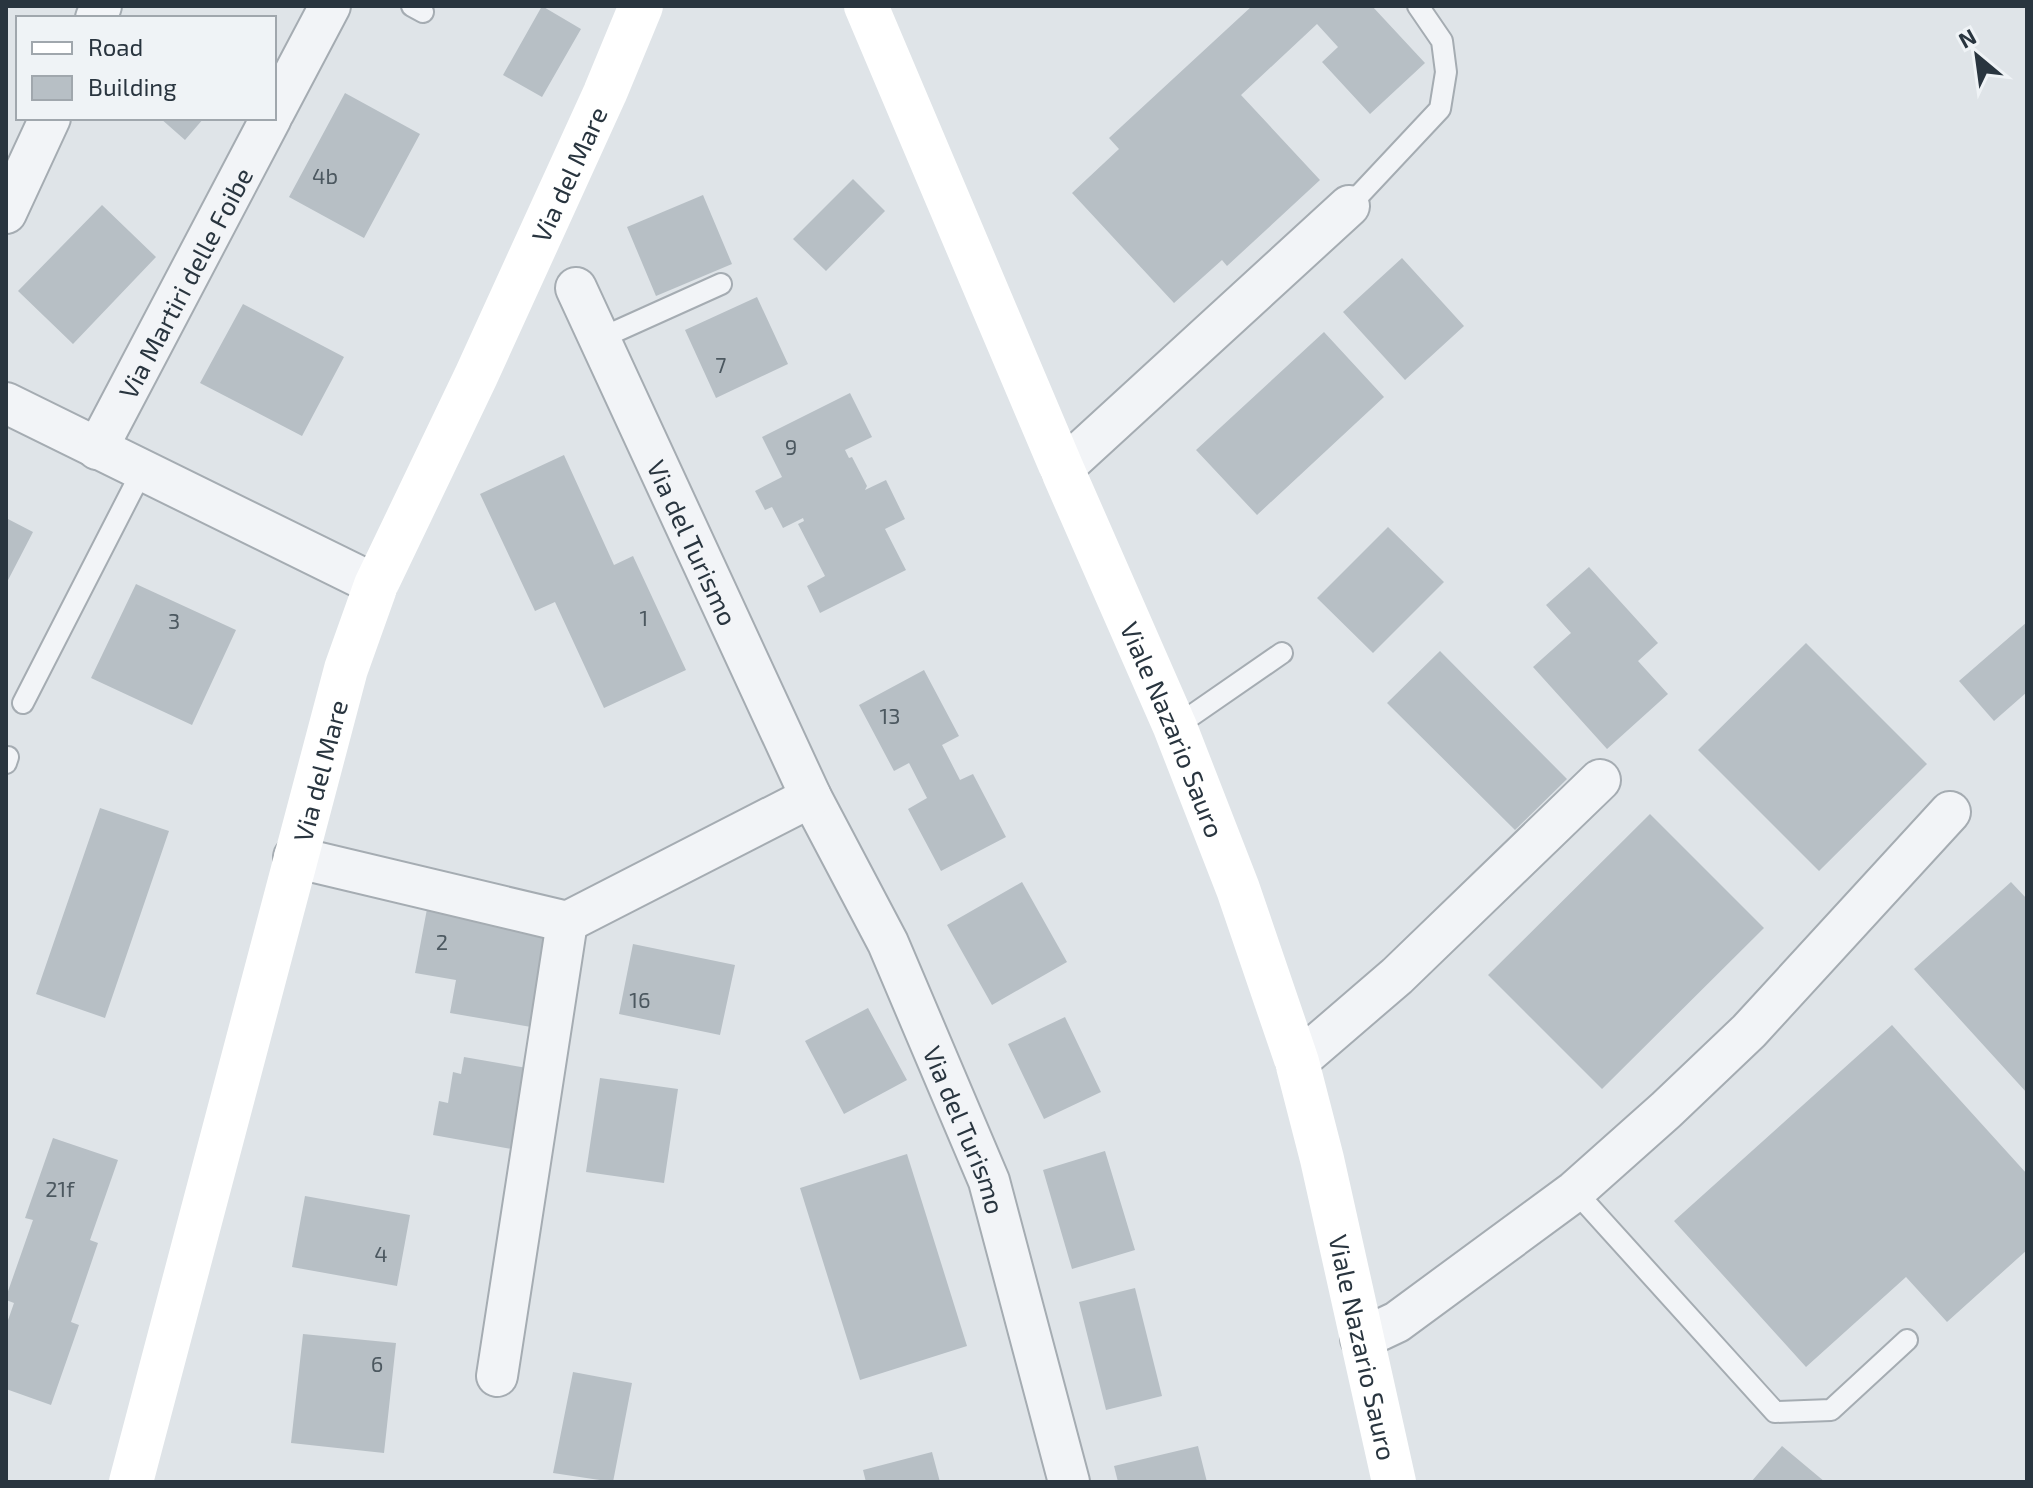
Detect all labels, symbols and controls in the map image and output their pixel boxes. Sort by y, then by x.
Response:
legend [16,16,276,120]
north arrow [1937,16,2017,96]
text: N [1954,22,1980,53]
text: Road [88,32,143,61]
text: Building [88,72,177,101]
street label: Via del Mare [524,101,612,246]
street label: Via Martiri delle Foibe [111,162,258,403]
house number: 4b [312,162,338,188]
house number: 7 [715,351,727,377]
house number: 9 [785,433,797,459]
street label: Via del Turismo [642,455,745,630]
house number: 1 [640,604,648,630]
house number: 3 [168,607,180,633]
street label: Viale Nazario Sauro [1115,617,1232,841]
street label: Via del Mare [286,696,353,845]
house number: 13 [880,702,901,728]
house number: 2 [436,928,448,954]
house number: 16 [629,986,651,1012]
street label: Via del Turismo [918,1041,1013,1217]
house number: 21f [45,1175,75,1201]
street label: Viale Nazario Sauro [1324,1231,1404,1463]
house number: 4 [374,1240,388,1266]
house number: 6 [371,1350,383,1376]

